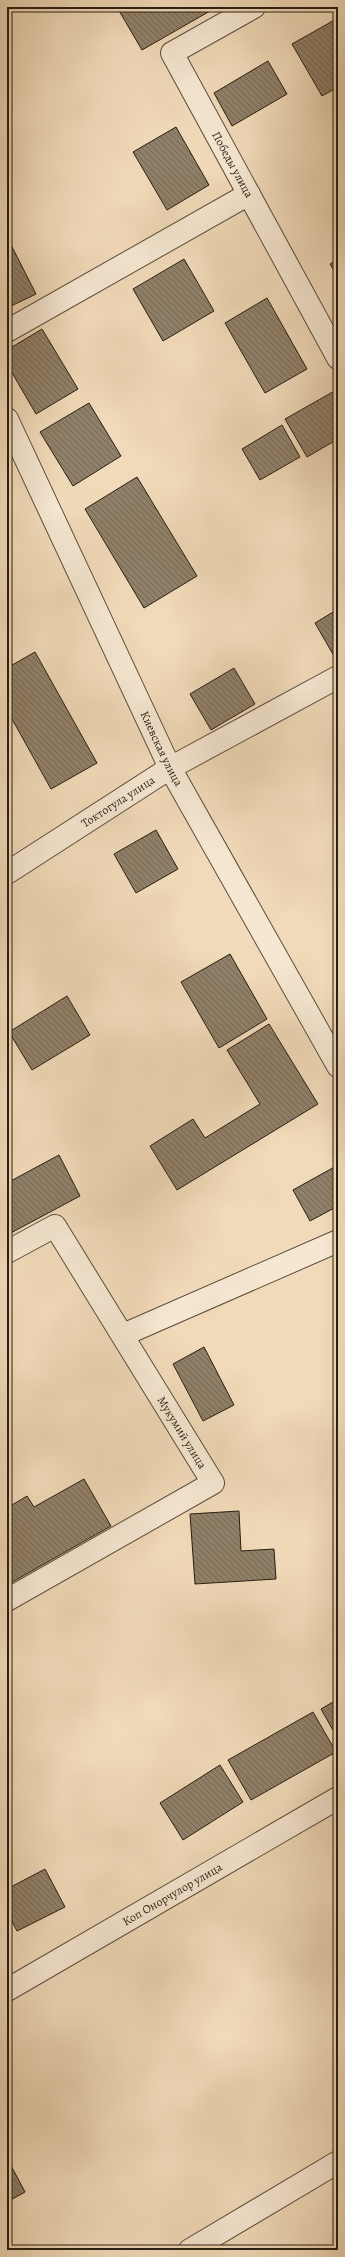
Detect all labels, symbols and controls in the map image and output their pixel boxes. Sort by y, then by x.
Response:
street label: Победы улица [208,129,257,201]
street label: Киевская улица [137,708,187,789]
street label: Токтогула улица [78,772,158,831]
street label: Мукумий улица [154,1393,211,1472]
street label: Коп Онорчулор улица [119,1859,225,1929]

